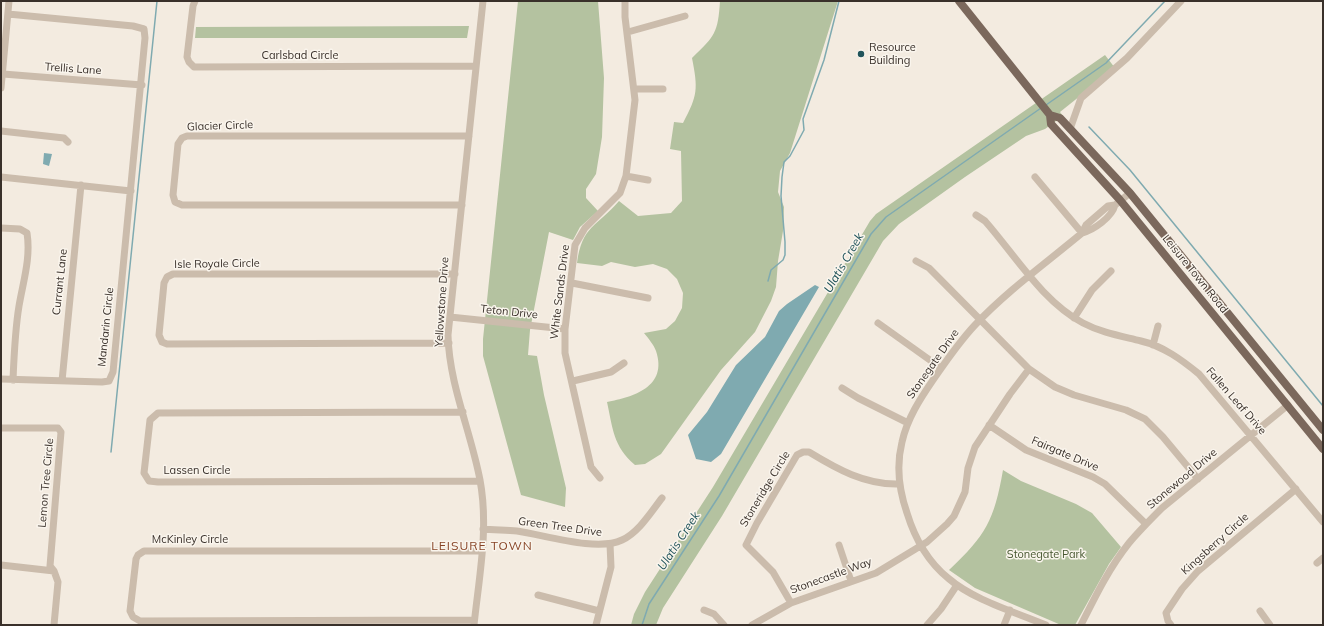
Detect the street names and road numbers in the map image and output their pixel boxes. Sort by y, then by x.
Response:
street label: Carlsbad Circle [262,49,338,63]
street label: Trellis Lane [44,60,102,78]
street label: Glacier Circle [187,118,253,134]
street label: Leisure Town Road [1159,232,1231,316]
street label: White Sands Drive [548,244,572,340]
street label: Currant Lane [50,248,70,316]
street label: Isle Royale Circle [174,257,260,271]
street label: Yellowstone Drive [432,257,452,347]
street label: Mandarin Circle [95,287,117,367]
street label: Teton Drive [480,302,538,322]
street label: Stonegate Drive [904,327,962,401]
street label: Fallen Leaf Drive [1203,365,1269,437]
street label: Fairgate Drive [1029,434,1101,474]
street label: Lemon Tree Circle [36,438,56,528]
street label: Stonewood Drive [1144,446,1220,512]
street label: Stoneridge Circle [737,449,793,529]
street label: Lassen Circle [164,464,230,478]
street label: Kingsberry Circle [1179,510,1251,578]
street label: Green Tree Drive [517,515,603,539]
street label: McKinley Circle [152,533,228,547]
street label: Stonecastle Way [788,555,874,597]

